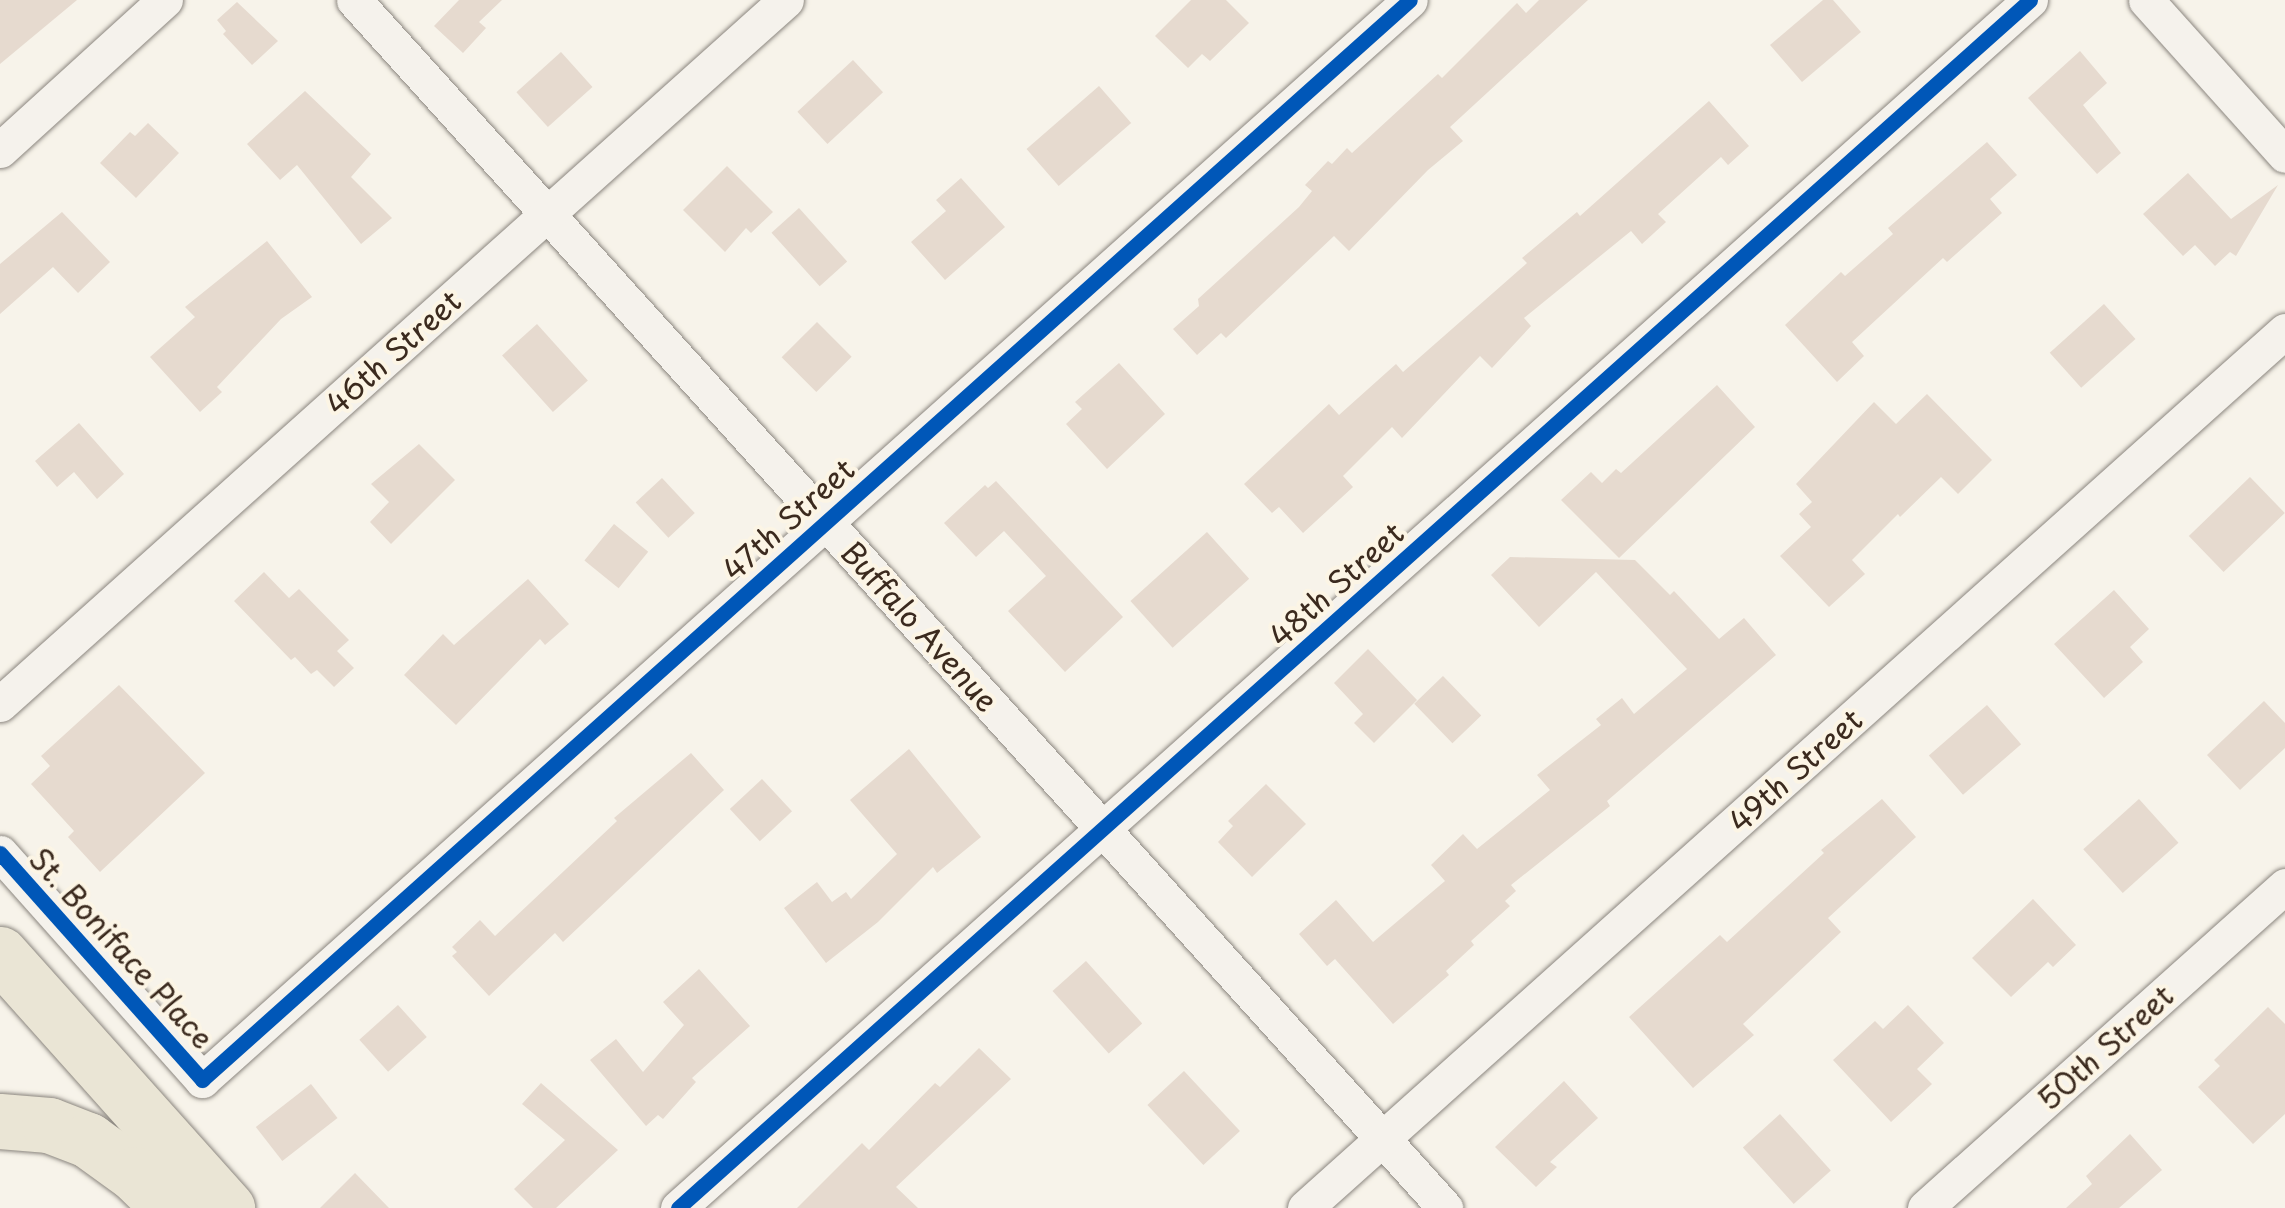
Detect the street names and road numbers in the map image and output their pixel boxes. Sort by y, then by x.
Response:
street label: 46th Street [318,282,468,422]
street label: 47th Street [715,450,861,588]
street label: 48th Street [1262,514,1410,654]
street label: Buffalo Avenue [834,533,1006,719]
street label: 49th Street [1721,701,1869,839]
street label: St. Boniface Place [22,840,222,1056]
street label: 50th Street [2029,976,2181,1118]

